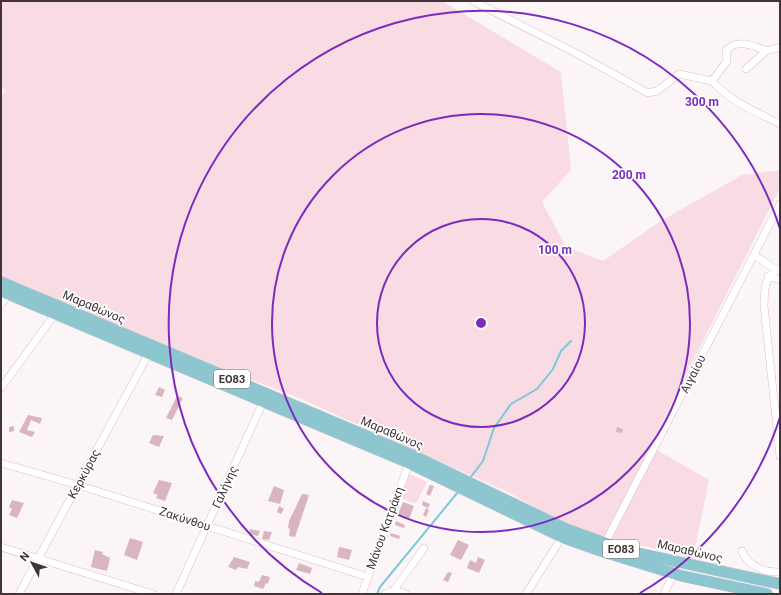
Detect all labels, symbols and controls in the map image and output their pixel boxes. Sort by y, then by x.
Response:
text: 300 m [685,95,719,109]
text: 200 m [612,168,646,182]
text: 100 m [538,243,572,257]
street label: Μαραθώνος [61,288,127,326]
centre of rings [474,316,488,330]
street label: Αιγαίου [677,352,709,396]
road number: ΕΟ83 [214,370,250,388]
street label: Μαραθώνος [359,414,425,452]
street label: Κερκύρας [65,447,103,501]
street label: Γαλήνης [209,464,241,510]
street label: Μάνου Κατράκη [364,485,406,571]
street label: Ζακύνθου [158,504,212,534]
street label: Μαραθώνος [656,537,724,565]
road number: ΕΟ83 [603,540,639,558]
north arrow [12,543,52,583]
text: N [17,550,32,564]

